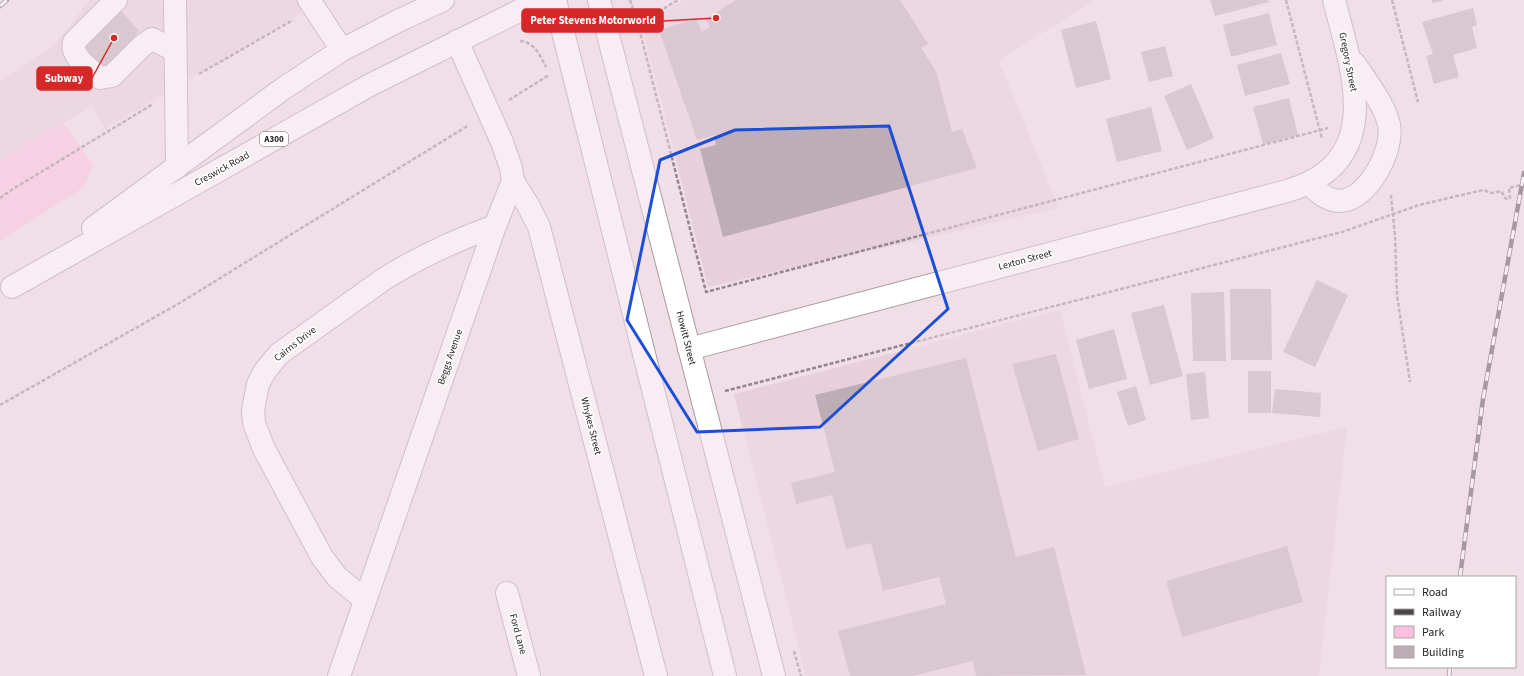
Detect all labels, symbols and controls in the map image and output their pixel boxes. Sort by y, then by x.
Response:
callout: Peter Stevens Motorworld [522,9,663,32]
text: Peter Stevens Motorworld [530,13,656,28]
street label: Gregory Street [1335,31,1361,93]
callout: Subway [37,67,92,90]
text: Subway [45,71,84,86]
road number: A300 [260,132,288,146]
street label: Creswick Road [192,148,252,190]
street label: Lexton Street [997,246,1054,274]
street label: Howitt Street [673,310,700,367]
street label: Cairns Drive [271,323,319,365]
street label: Beggs Avenue [434,327,466,387]
street label: Whykes Street [577,396,605,457]
legend [1386,576,1516,668]
text: Road [1422,584,1448,601]
text: Railway [1422,604,1461,621]
street label: Ford Lane [506,612,530,656]
text: Park [1422,624,1444,641]
text: Building [1422,644,1464,661]

